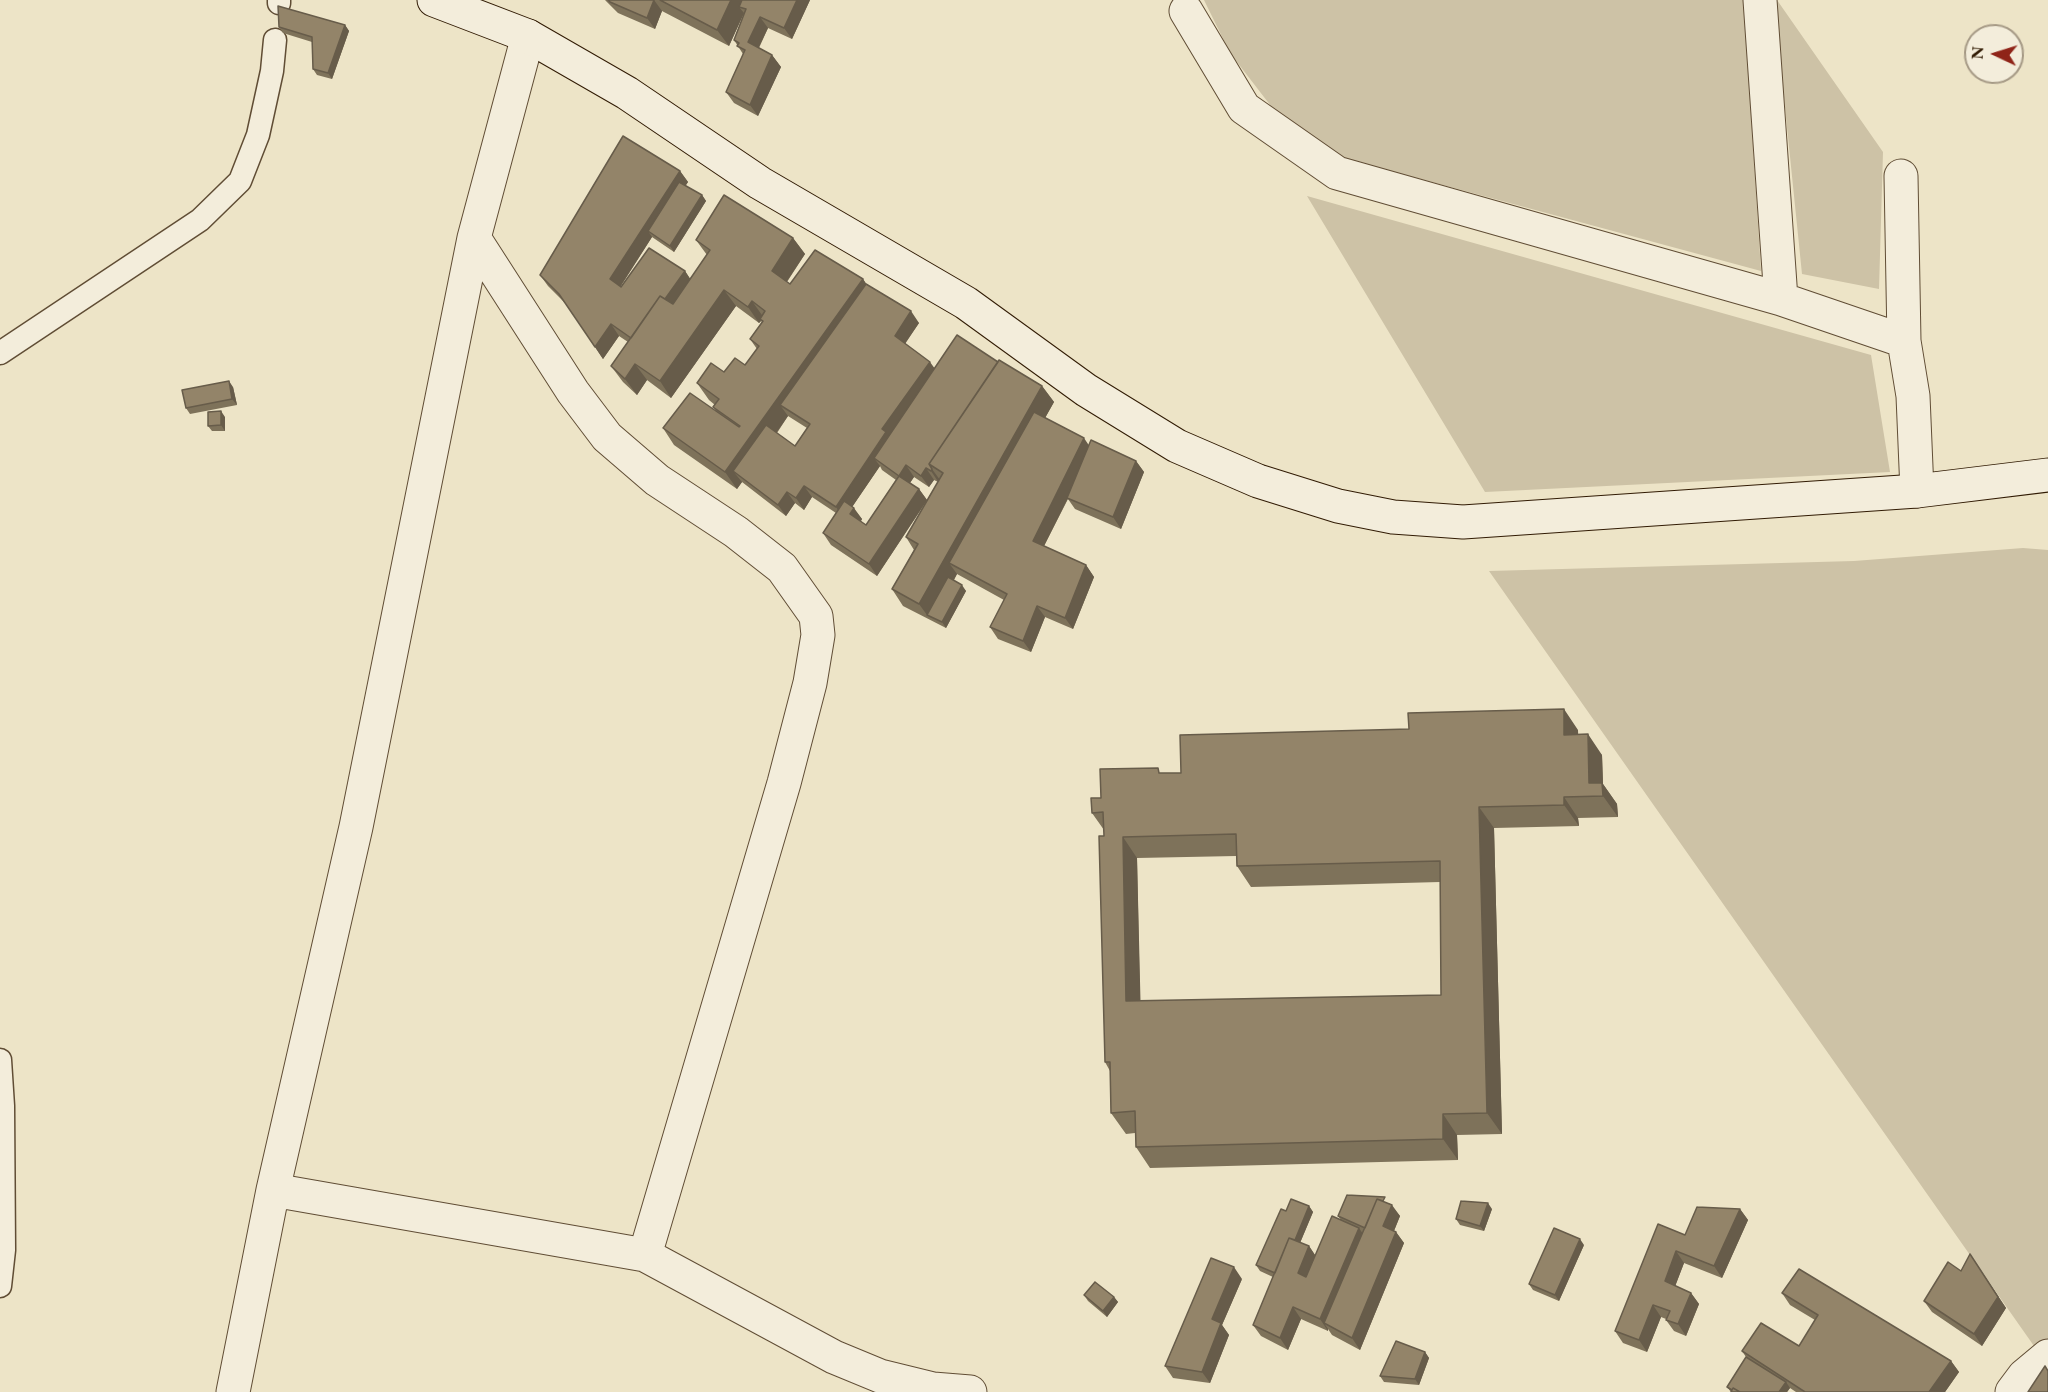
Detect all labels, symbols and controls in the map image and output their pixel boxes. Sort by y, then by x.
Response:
north arrow [1964,24,2024,84]
text: N [1967,46,1988,60]

